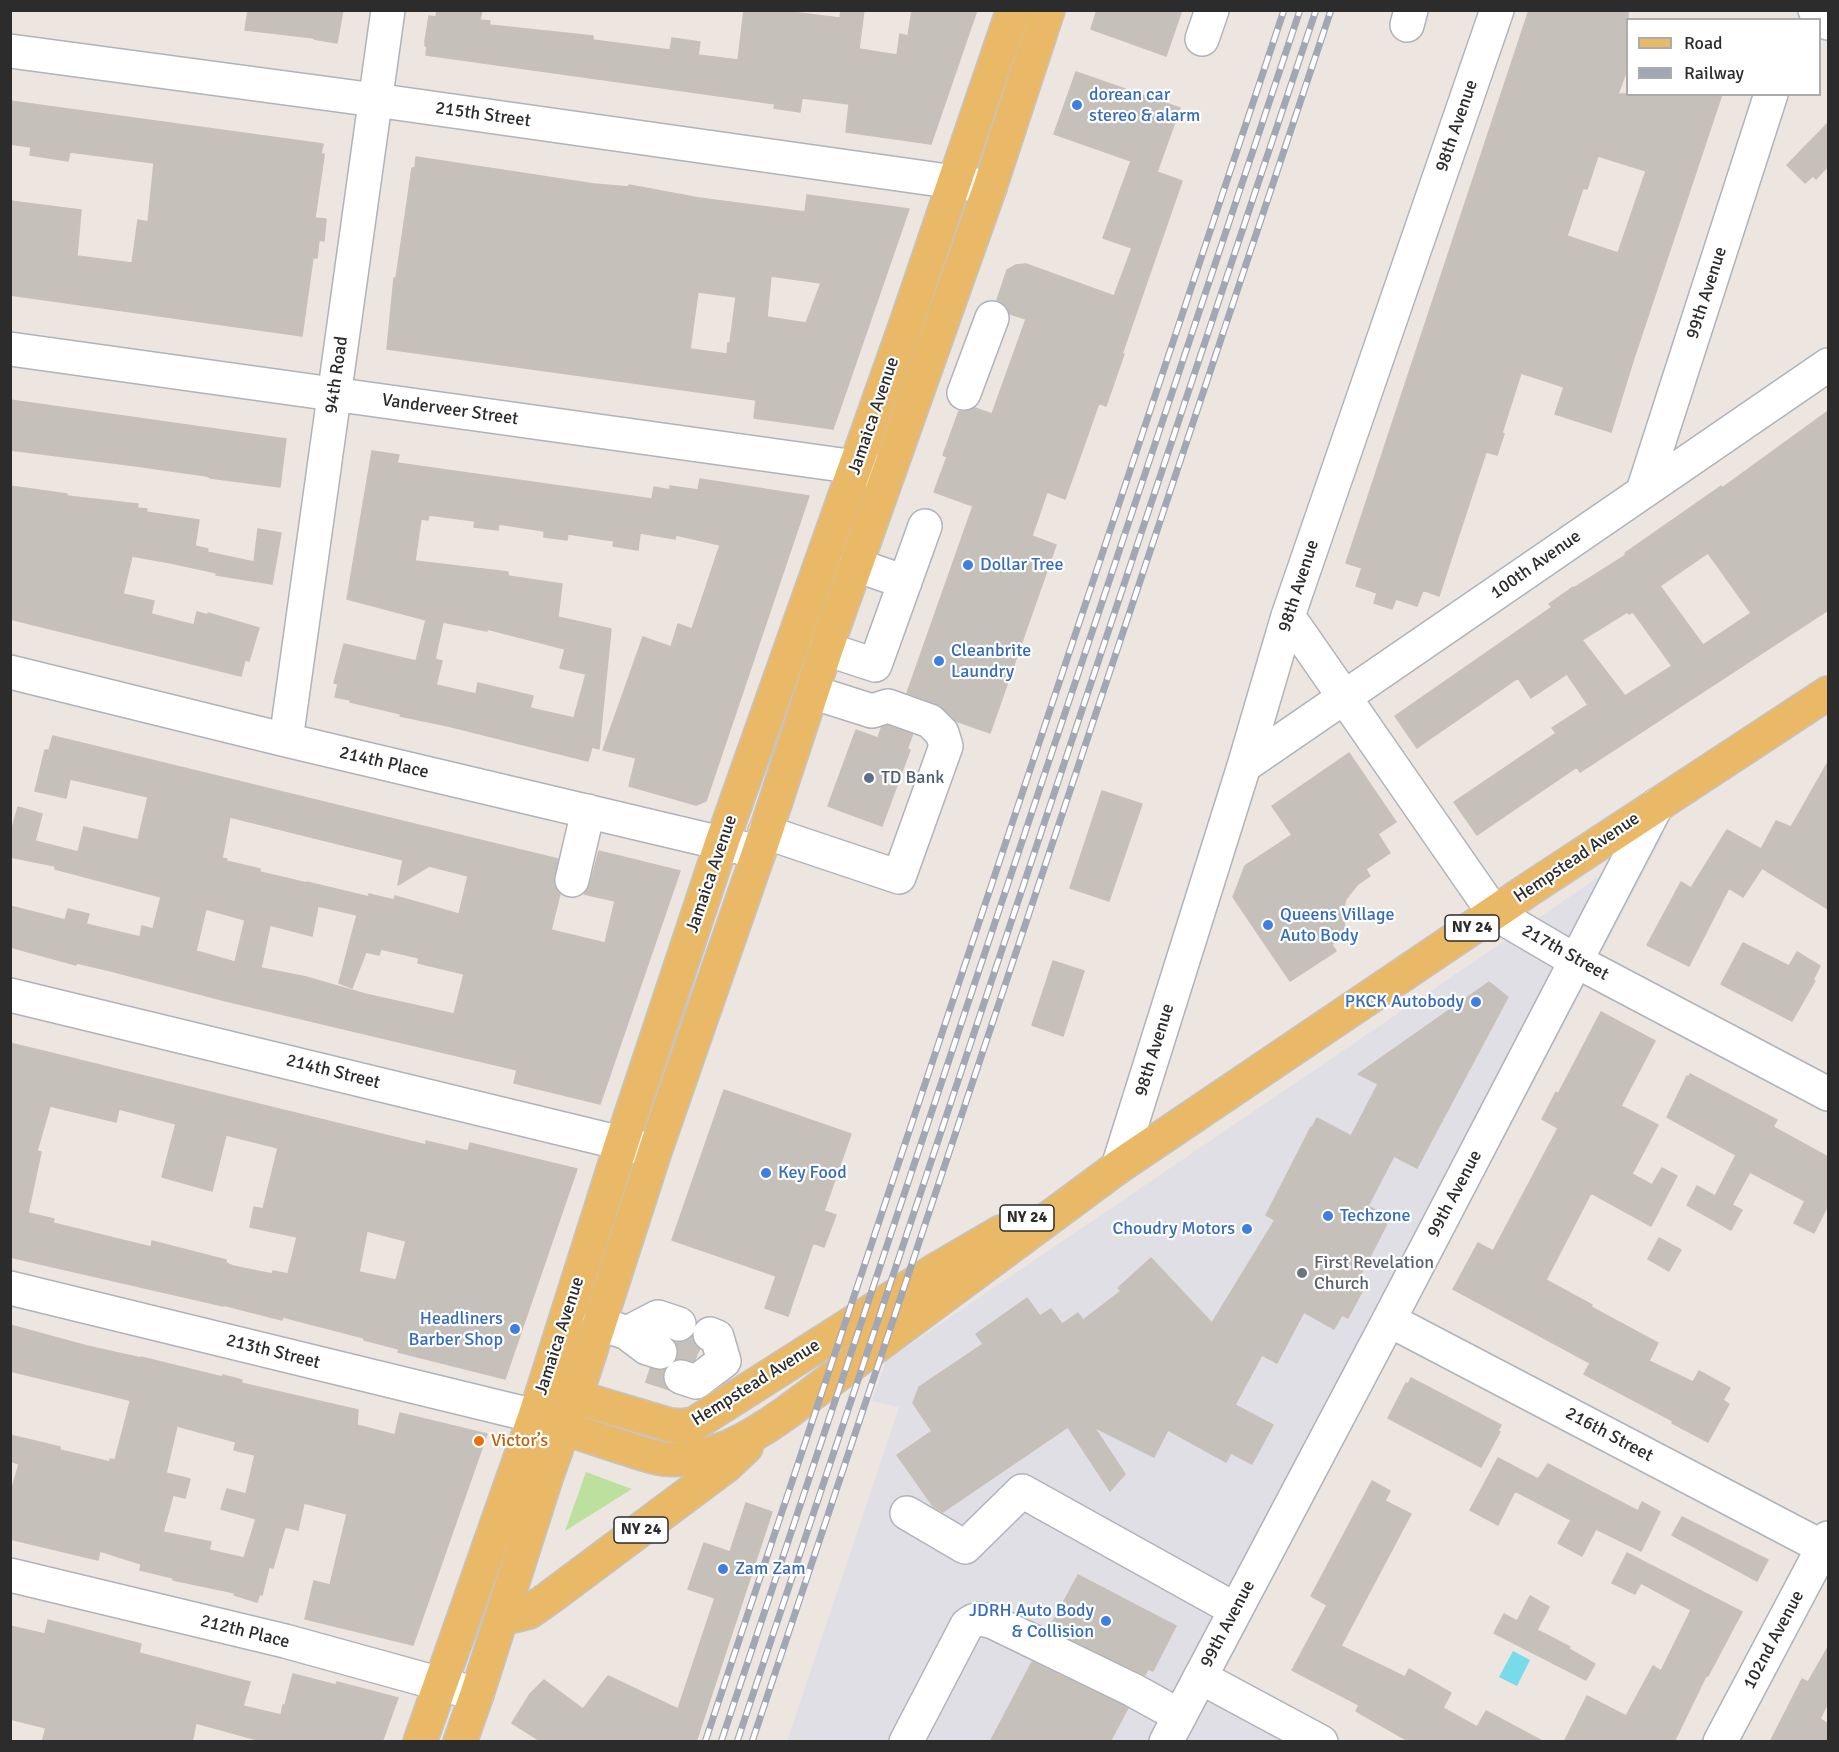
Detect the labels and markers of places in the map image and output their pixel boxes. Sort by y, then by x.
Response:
place label: dorean car stereo & alarm [1089,84,1200,127]
marker: dorean car stereo & alarm [1070,98,1084,112]
place label: Dollar Tree [980,554,1063,576]
marker: Dollar Tree [961,558,975,572]
place label: Cleanbrite Laundry [951,640,1031,682]
marker: Cleanbrite Laundry [932,654,946,668]
place label: TD Bank [881,767,944,789]
marker: TD Bank [862,771,876,785]
place label: Queens Village Auto Body [1280,904,1394,946]
marker: Queens Village Auto Body [1261,918,1275,932]
place label: PKCK Autobody [1345,991,1464,1013]
marker: PKCK Autobody [1469,995,1483,1009]
place label: Key Food [778,1162,847,1184]
marker: Key Food [759,1166,773,1180]
place label: Techzone [1340,1205,1411,1227]
marker: Techzone [1321,1209,1335,1223]
place label: Choudry Motors [1112,1218,1235,1240]
marker: Choudry Motors [1240,1222,1254,1236]
place label: First Revelation Church [1314,1252,1434,1294]
marker: First Revelation Church [1295,1266,1309,1280]
place label: Headliners Barber Shop [409,1308,503,1350]
marker: Headliners Barber Shop [508,1322,522,1336]
place label: Victor’s [491,1430,548,1452]
marker: Victor’s [472,1434,486,1448]
place label: Zam Zam [735,1558,806,1580]
marker: Zam Zam [716,1562,730,1576]
place label: JDRH Auto Body & Collision [969,1600,1094,1642]
marker: JDRH Auto Body & Collision [1099,1614,1113,1628]

